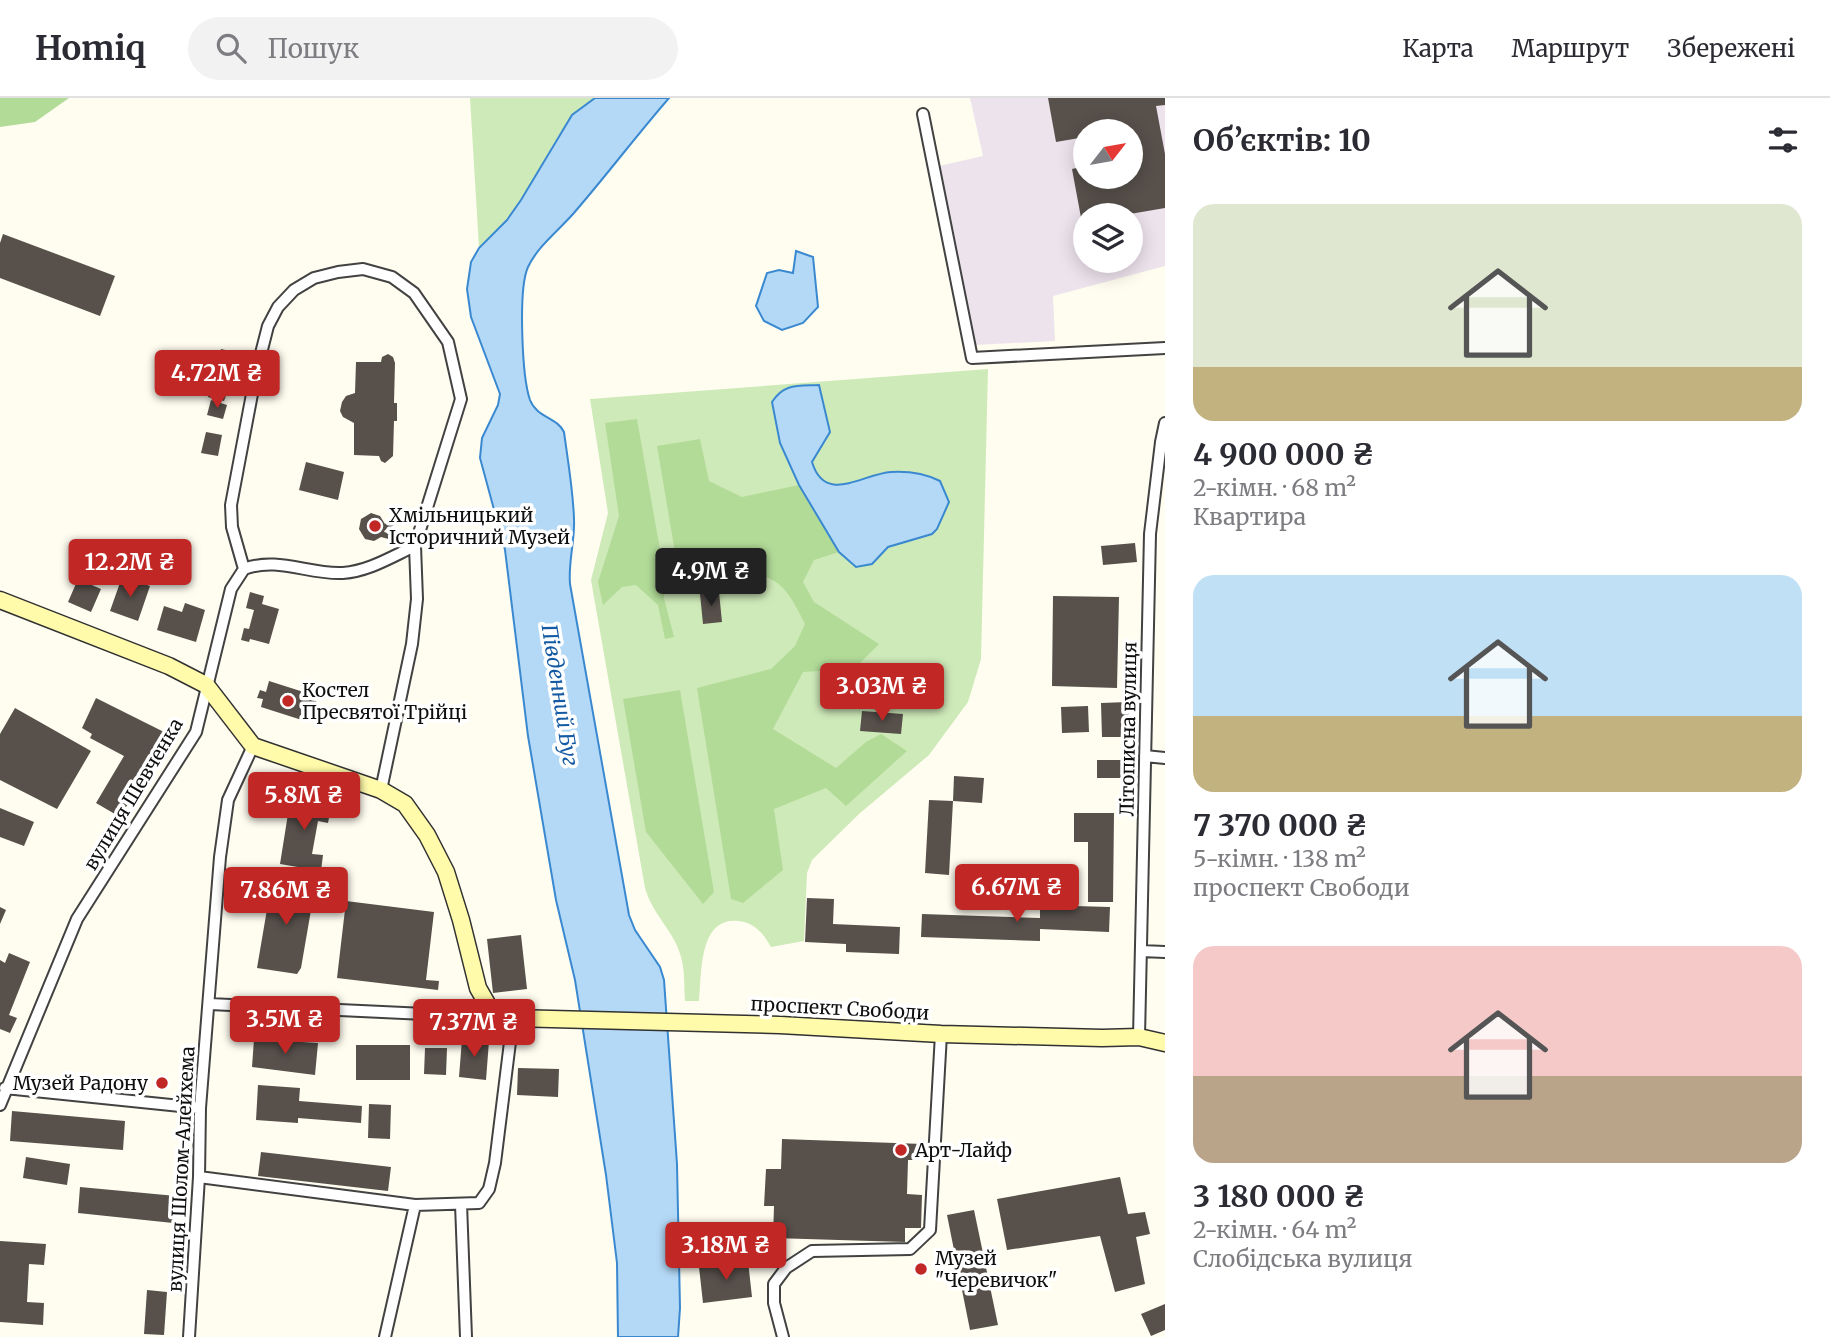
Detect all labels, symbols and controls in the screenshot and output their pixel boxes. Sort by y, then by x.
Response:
search box [188,17,678,80]
text: Homiq [35,28,146,69]
icon: search [212,29,250,67]
text: Пошук [268,32,359,65]
text: Карта [1402,33,1474,64]
text: Маршрут [1512,33,1629,64]
text: Збережені [1667,33,1795,64]
north arrow [1073,119,1143,189]
map controls [1073,119,1143,273]
text: Об’єктів: 10 [1193,121,1371,159]
icon: filters [1764,121,1802,159]
button: layers [1073,203,1143,273]
icon: home [1435,250,1561,376]
pin: 4.72M ₴ [152,350,282,410]
text: 4.72M ₴ [171,358,263,387]
text: 4 900 000 ₴ [1193,435,1375,473]
text: 2-кімн. · 68 m² [1193,473,1356,502]
text: Квартира [1193,502,1306,531]
place label: Хмільницький Історичний Музей [389,503,570,549]
marker: Хмільницький Історичний Музей [367,518,383,534]
pin: 12.2M ₴ [65,540,195,599]
text: 12.2M ₴ [85,547,175,576]
pin: 4.9M ₴ [654,548,768,608]
text: 4.9M ₴ [671,556,751,585]
icon: home [1435,621,1561,747]
water label: Південний Буг [535,622,585,768]
street label: Літописна вулиця [1114,641,1142,817]
pin: 3.03M ₴ [817,664,947,723]
text: 3.03M ₴ [836,671,928,700]
place label: Костел Пресвятої Трійці [302,678,467,724]
marker: Костел Пресвятої Трійці [280,693,296,709]
street label: вулиця Шевченка [78,714,188,874]
pin: 5.8M ₴ [247,772,361,832]
text: 5.8M ₴ [264,780,344,809]
text: 7 370 000 ₴ [1193,806,1368,844]
text: 5-кімн. · 138 m² [1193,844,1366,873]
pin: 6.67M ₴ [952,864,1082,924]
pin: 7.86M ₴ [221,868,351,927]
text: 6.67M ₴ [971,872,1063,901]
text: проспект Свободи [1193,873,1410,902]
text: 7.86M ₴ [240,875,332,904]
street label: проспект Свободи [750,991,930,1025]
icon: home [1435,992,1561,1118]
pin: 3.5M ₴ [228,996,342,1056]
pin: 7.37M ₴ [409,1000,539,1059]
text: 3.5M ₴ [246,1004,324,1033]
text: 7.37M ₴ [429,1007,519,1036]
street label: вулиця Шолом-Алейхема [163,1045,199,1293]
place label: Музей Радону [13,1071,148,1095]
marker: Музей Радону [154,1075,170,1091]
place label: Арт-Лайф [914,1138,1012,1162]
marker: Арт-Лайф [893,1142,909,1158]
text: 3 180 000 ₴ [1193,1177,1366,1215]
text: 2-кімн. · 64 m² [1193,1215,1356,1244]
pin: 3.18M ₴ [661,1222,791,1282]
text: 3.18M ₴ [681,1230,771,1259]
text: Слобідська вулиця [1193,1244,1412,1273]
place label: Музей "Черевичок" [935,1246,1058,1292]
marker: Музей "Черевичок" [913,1261,929,1277]

